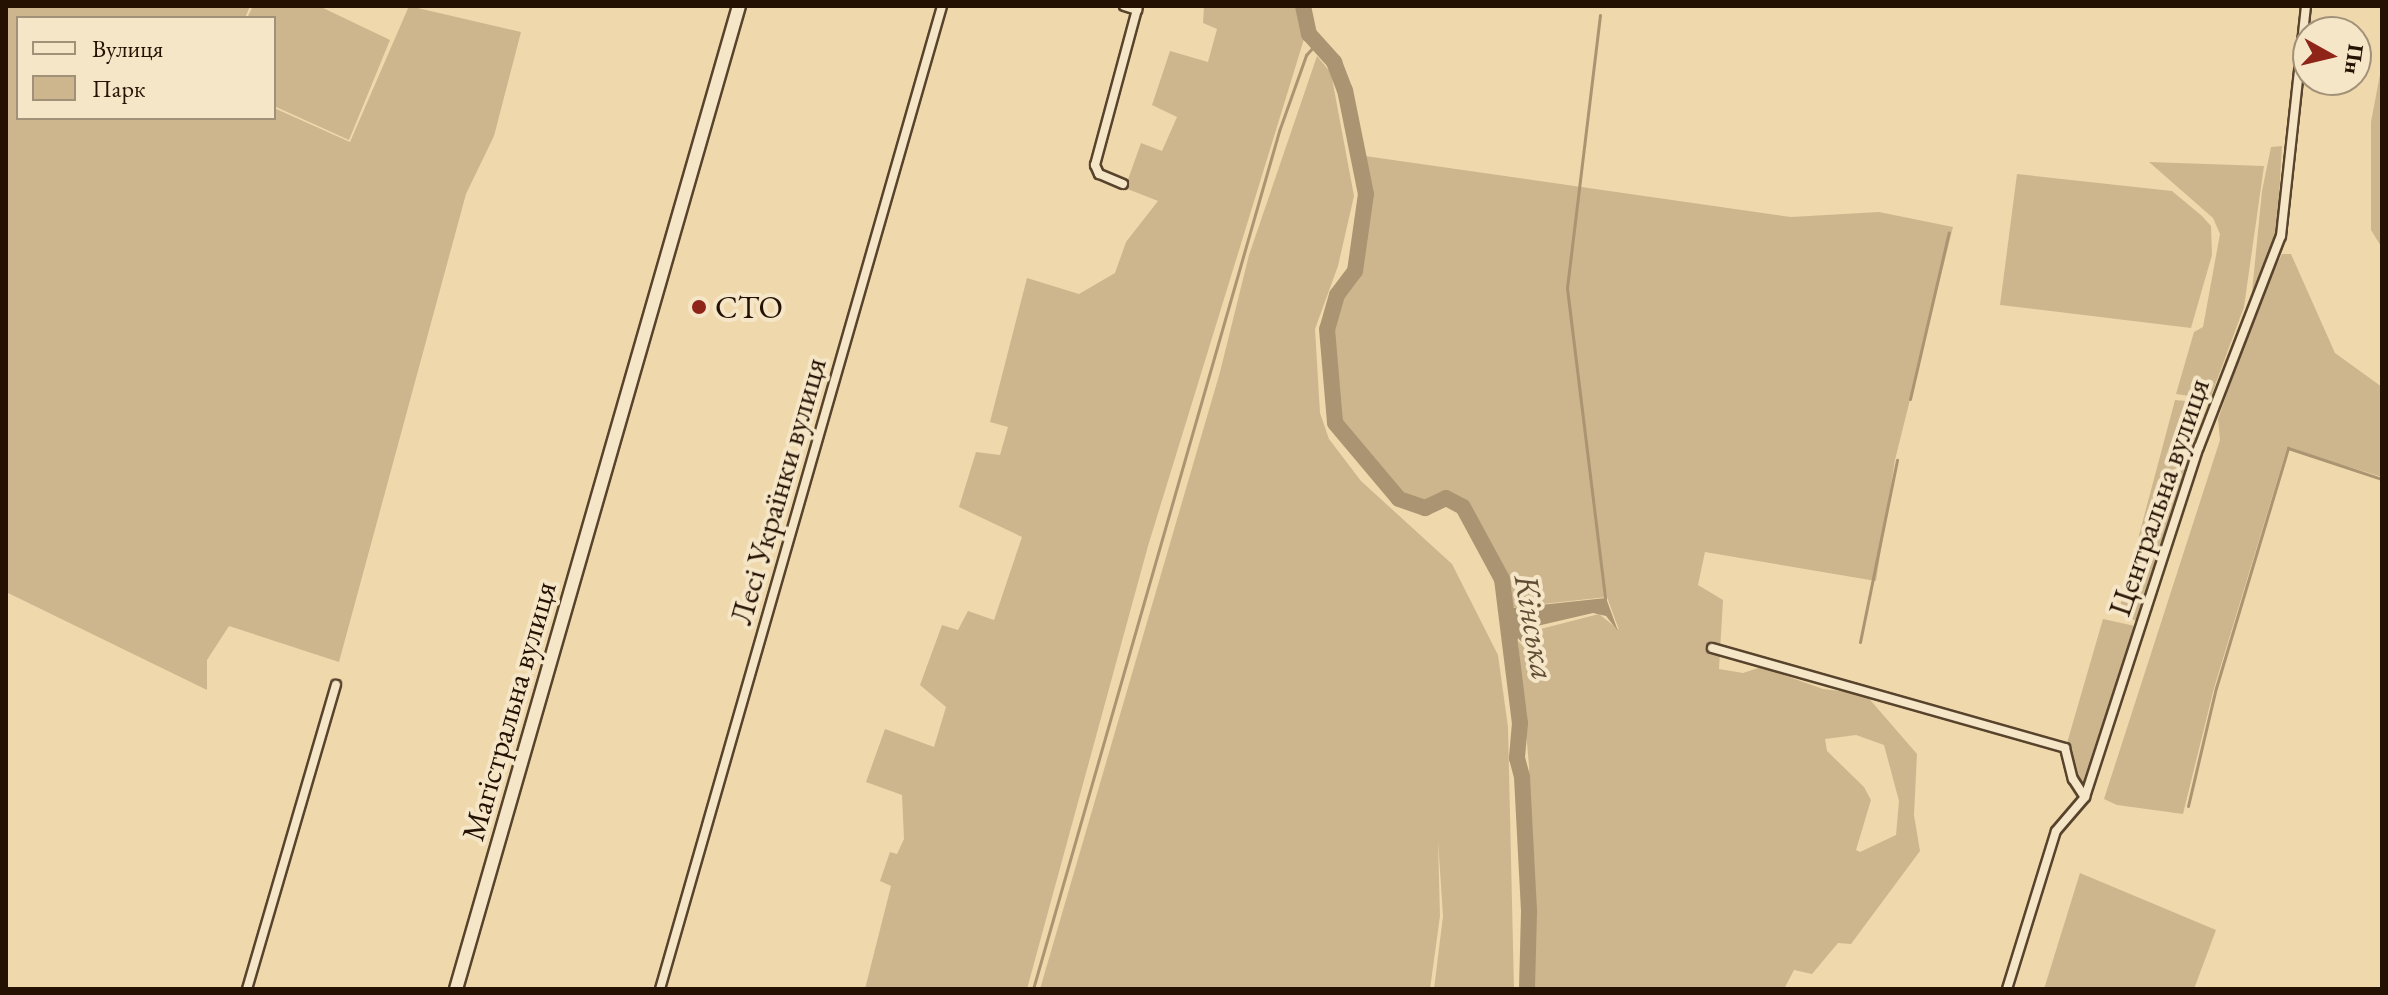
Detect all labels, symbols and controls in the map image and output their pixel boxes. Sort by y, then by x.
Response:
legend [16,16,276,120]
north arrow [2292,16,2372,96]
text: Вулиця [92,33,163,64]
text: Пн [2338,42,2371,76]
text: Парк [92,73,145,104]
place label: СТО [715,288,783,326]
marker: СТО [690,298,708,316]
street label: Лесі Українки вулиця [721,353,835,629]
street label: Центральна вулиця [2100,373,2218,621]
water label: Кінська [1506,571,1564,683]
street label: Магістральна вулиця [454,577,564,845]

